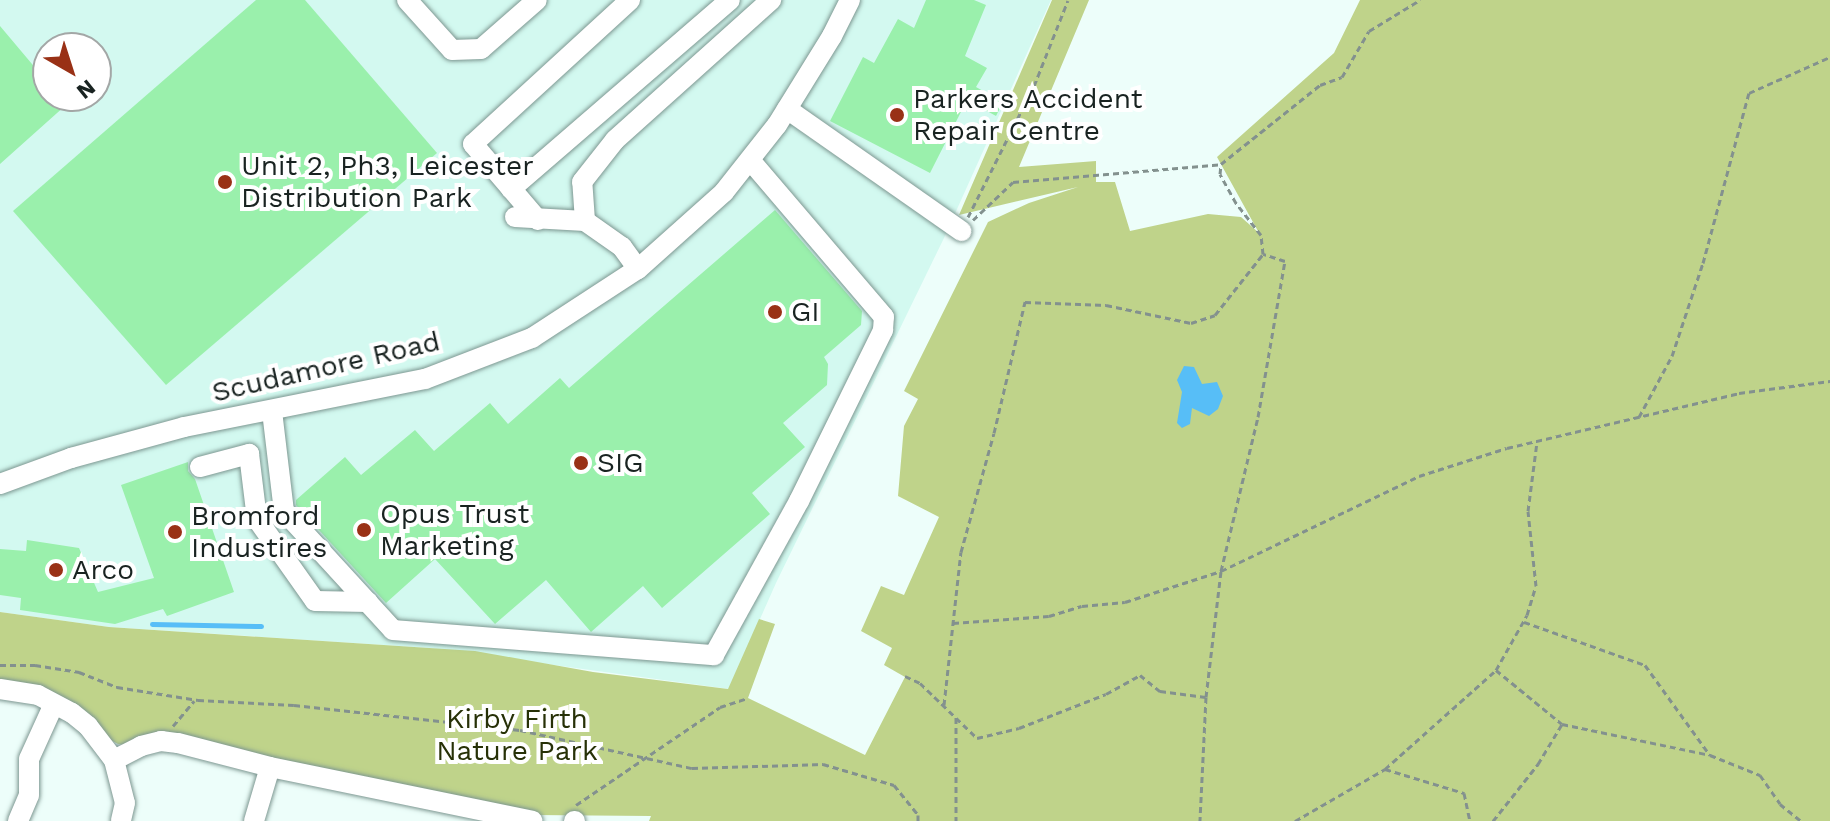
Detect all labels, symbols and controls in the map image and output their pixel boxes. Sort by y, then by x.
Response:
north arrow [32,32,112,112]
text: N [72,75,100,104]
place label: Parkers Accident Repair Centre [913,82,1144,148]
marker: Parkers Accident Repair Centre [888,106,906,124]
place label: Unit 2, Ph3, Leicester Distribution Park [241,149,534,215]
marker: Unit 2, Ph3, Leicester Distribution Park [216,173,234,191]
place label: GI [791,295,820,329]
marker: GI [766,303,784,321]
street label: Scudamore Road [209,324,443,410]
place label: SIG [597,446,644,480]
marker: SIG [572,454,590,472]
place label: Opus Trust Marketing [380,497,530,563]
place label: Bromford Industires [191,499,327,565]
marker: Opus Trust Marketing [355,521,373,539]
marker: Bromford Industires [166,523,184,541]
place label: Arco [72,553,134,587]
marker: Arco [47,561,65,579]
park label: Kirby Firth Nature Park [436,702,598,768]

